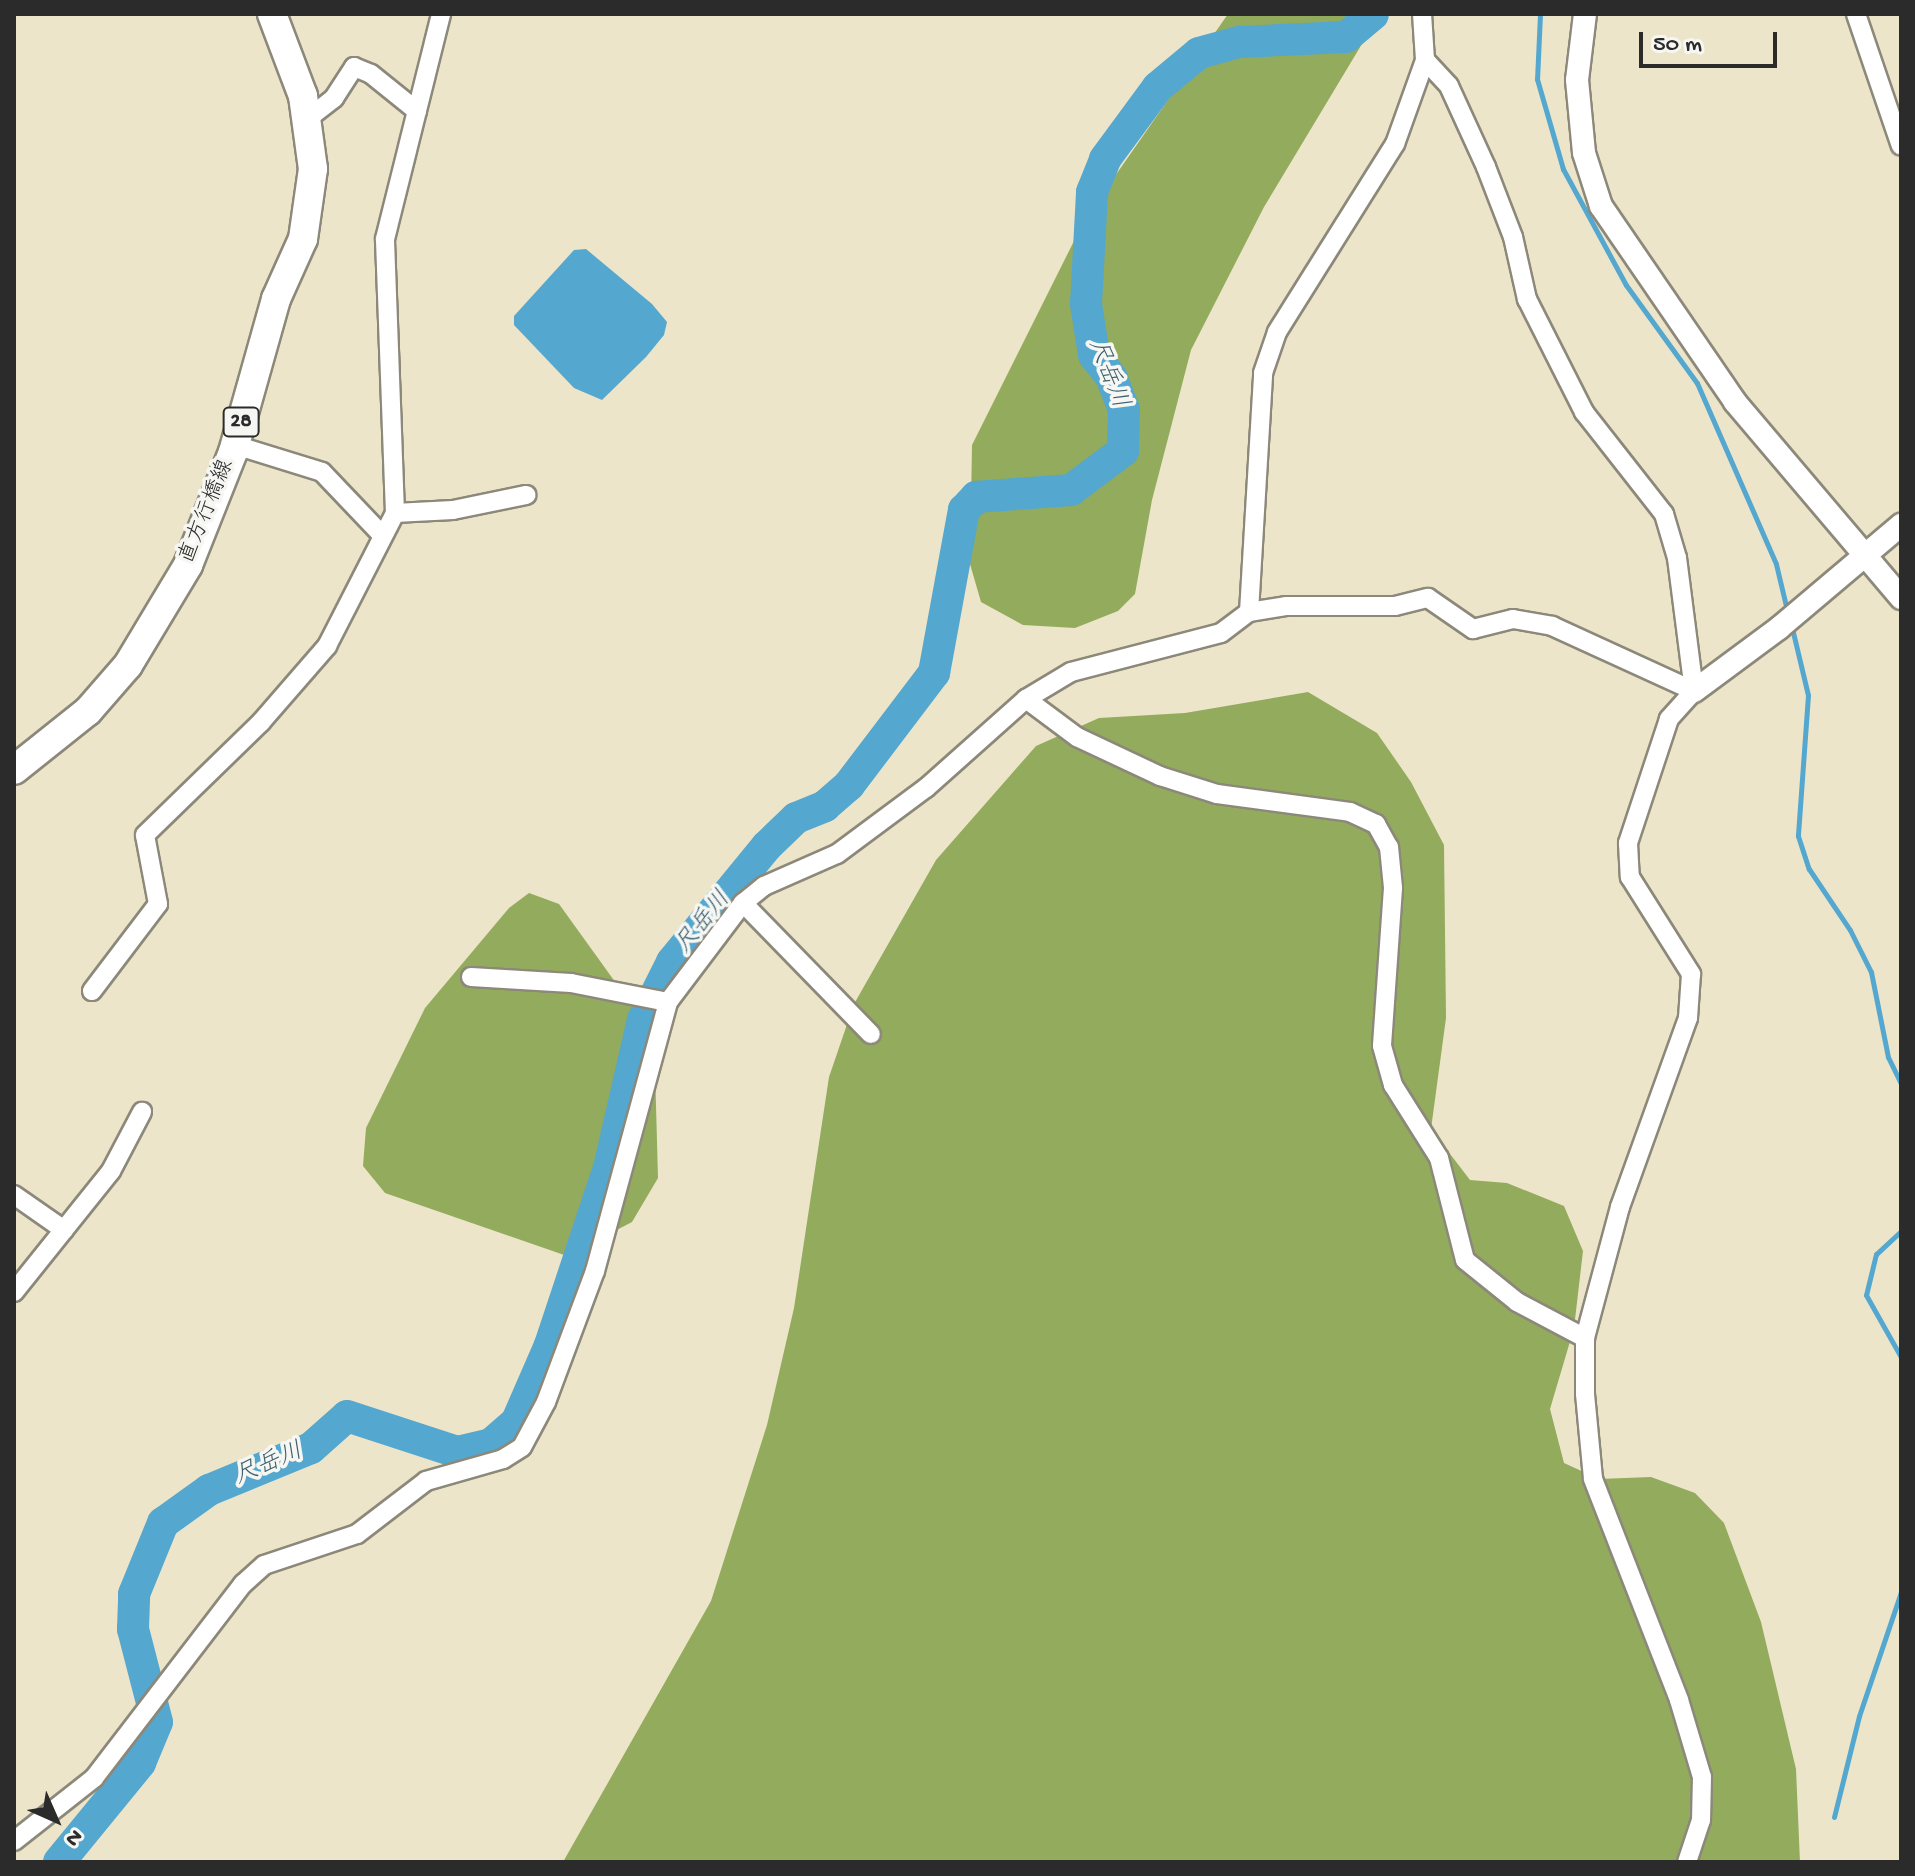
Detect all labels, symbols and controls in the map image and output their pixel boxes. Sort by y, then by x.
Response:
scale bar [1643,16,1781,66]
text: 50 m [1653,31,1702,60]
water label: 尺岳川 [1081,335,1133,413]
road number: 28 [221,406,261,438]
street label: 直方行橋線 [175,456,241,568]
water label: 尺岳川 [670,886,738,960]
water label: 尺岳川 [230,1438,308,1492]
north arrow [16,1780,96,1860]
text: N [59,1823,87,1851]

